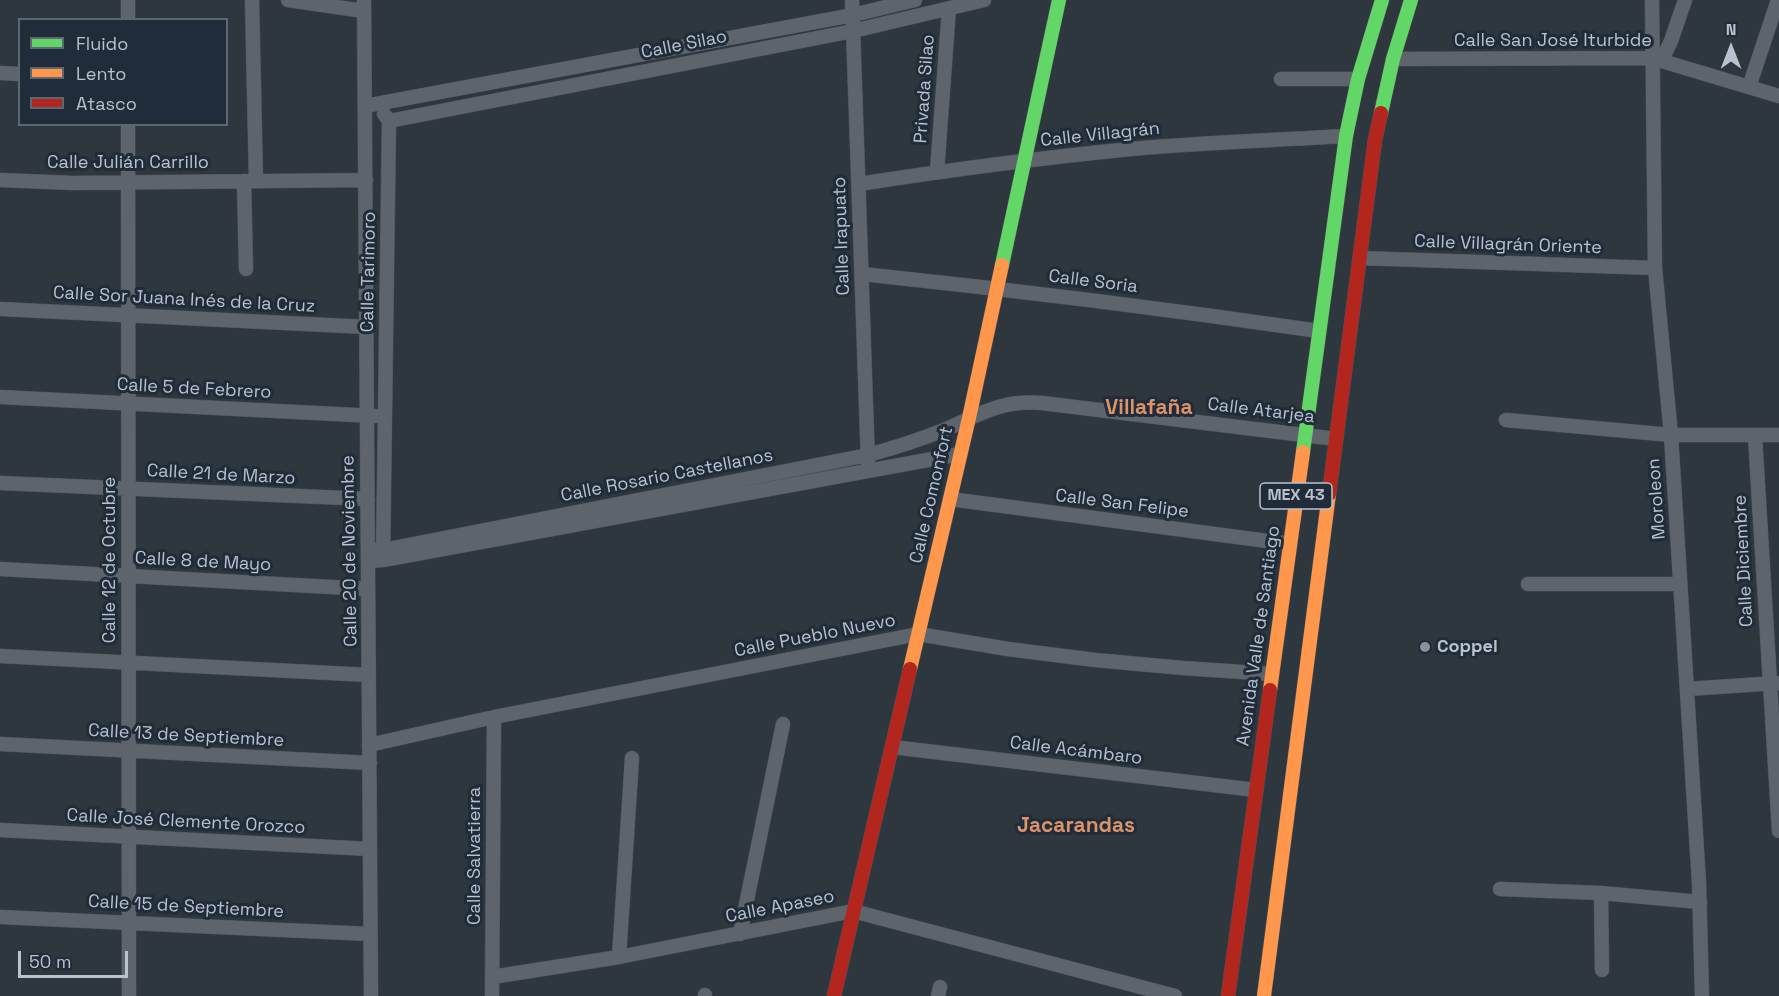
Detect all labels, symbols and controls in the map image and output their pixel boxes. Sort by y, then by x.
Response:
legend [18,18,228,126]
north arrow [1701,18,1761,78]
text: N [1726,19,1736,40]
street label: Calle Silao [639,26,729,64]
street label: Calle San José Iturbide [1454,30,1652,52]
text: Fluido [76,32,128,55]
street label: Privada Silao [910,34,940,144]
text: Lento [76,62,126,85]
text: Atasco [76,92,137,115]
street label: Calle Villagrán [1039,118,1161,152]
street label: Calle Julián Carrillo [47,152,209,174]
street label: Calle Irapuato [829,176,855,296]
street label: Calle Tarimoro [357,211,381,333]
street label: Calle Villagrán Oriente [1414,231,1602,259]
street label: Calle Soria [1047,266,1139,298]
street label: Calle Sor Juana Inés de la Cruz [52,282,316,318]
street label: Calle 5 de Febrero [116,374,272,404]
street label: Calle Atarjea [1206,394,1316,428]
district label: Villafaña [1105,395,1193,421]
street label: Calle Comonfort [906,424,958,566]
street label: Calle Rosario Castellanos [559,445,775,507]
street label: Calle 20 de Noviembre [338,455,362,647]
street label: Moroleon [1643,458,1671,540]
street label: Calle 21 de Marzo [146,460,296,490]
street label: Calle 12 de Octubre [99,477,121,643]
road number: MEX 43 [1260,483,1332,509]
street label: Calle San Felipe [1054,485,1190,523]
street label: Calle Diciembre [1730,494,1758,628]
street label: Avenida Valle de Santiago [1233,524,1285,748]
street label: Calle 8 de Mayo [134,548,272,576]
street label: Calle Pueblo Nuevo [732,610,898,662]
place label: Coppel [1437,636,1498,658]
marker: Coppel [1418,640,1432,654]
street label: Calle 13 de Septiembre [87,720,285,752]
street label: Calle Acámbaro [1008,732,1144,770]
street label: Calle Salvatierra [464,787,486,925]
street label: Calle José Clemente Orozco [66,805,306,839]
district label: Jacarandas [1017,813,1135,839]
street label: Calle Apaseo [724,886,836,928]
street label: Calle 15 de Septiembre [87,891,285,923]
scale bar [21,939,130,977]
text: 50 m [29,950,71,973]

